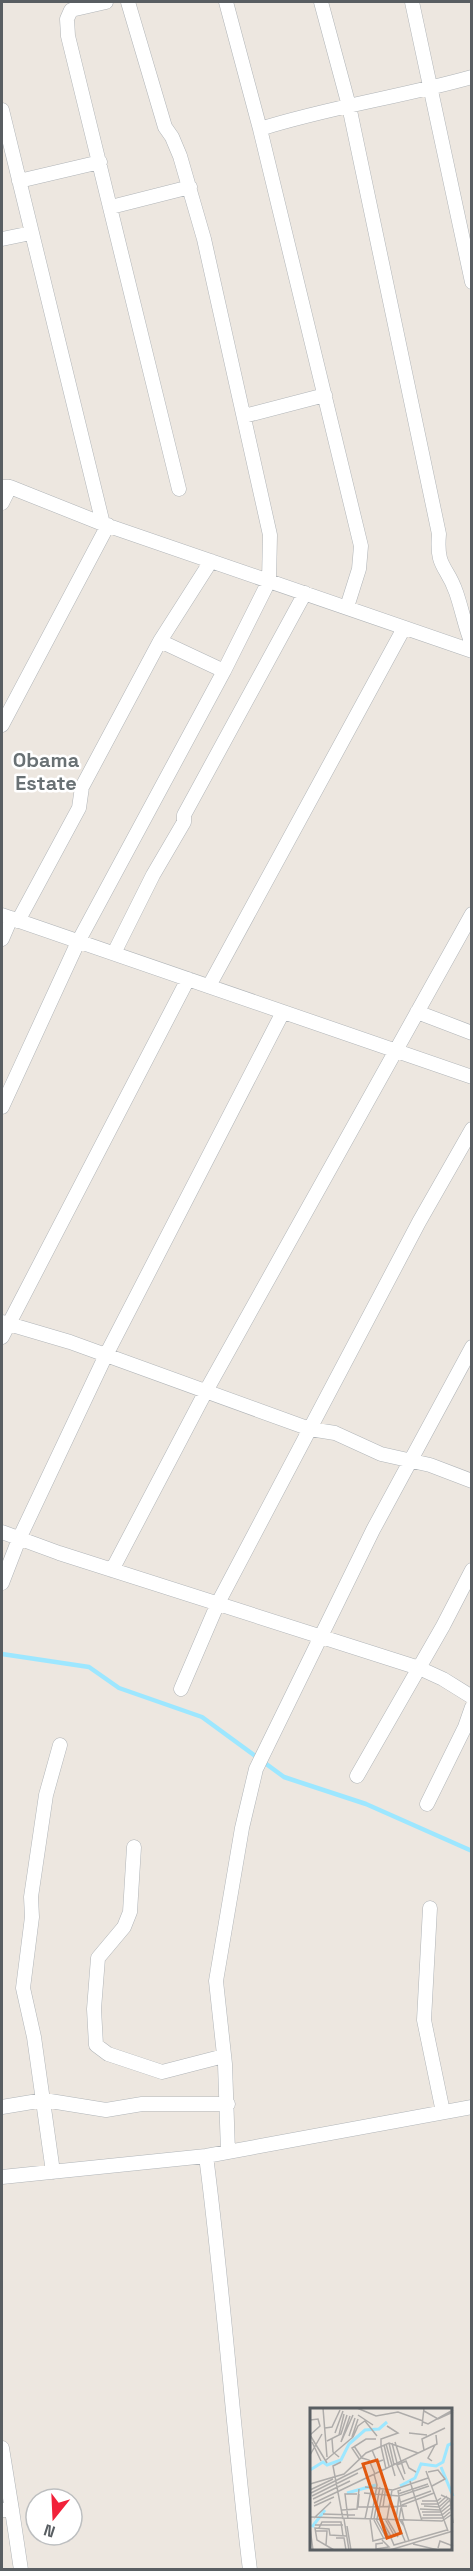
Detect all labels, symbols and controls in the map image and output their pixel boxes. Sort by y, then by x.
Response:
district label: Obama Estate [13,747,80,796]
inset map [310,2408,452,2550]
north arrow [24,2487,84,2547]
text: N [41,2519,58,2542]

